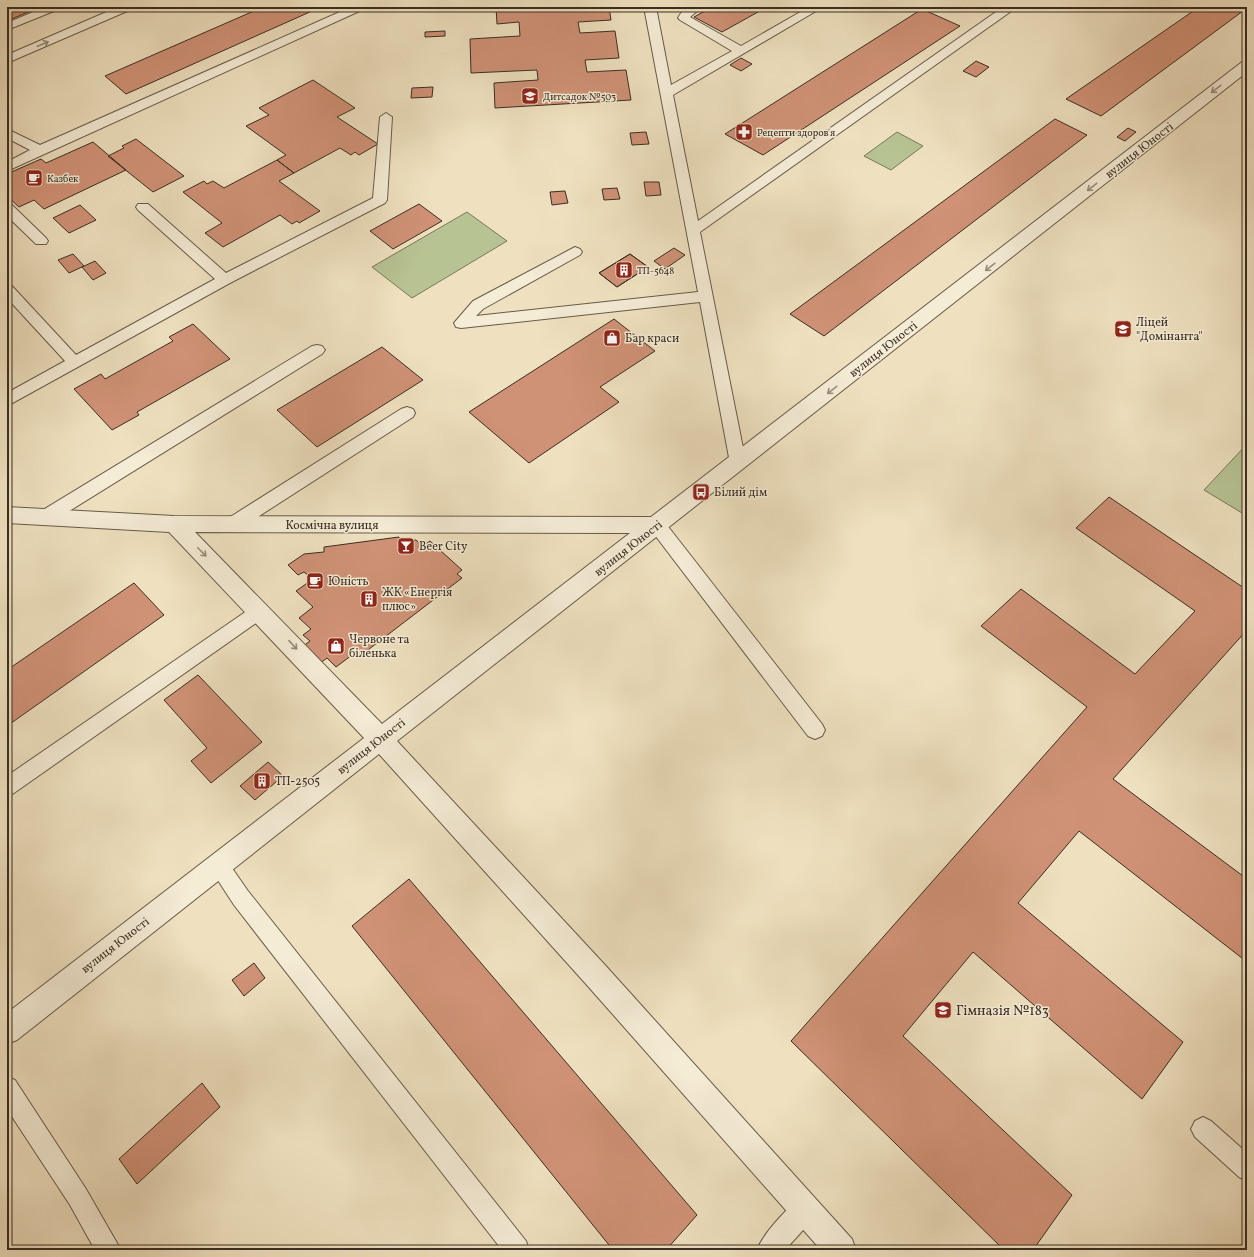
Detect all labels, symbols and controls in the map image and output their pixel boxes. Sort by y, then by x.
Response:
one-way arrow [36,39,48,47]
one-way arrow [1211,85,1222,93]
school or university icon: Дитсадок №503 [520,86,540,106]
place label: Дитсадок №503 [543,90,616,104]
street label: вулиця Юності [1102,119,1177,183]
pharmacy icon: Рецепти здоров'я [734,122,754,142]
place label: Рецепти здоров'я [757,126,835,140]
cafe icon: Казбек [24,168,44,188]
place label: Казбек [47,172,79,186]
one-way arrow [1087,182,1098,191]
building icon: ТП-5648 [614,260,634,280]
one-way arrow [984,262,995,271]
place label: ТП-5648 [637,264,674,278]
place label: Ліцей "Домінанта" [1136,315,1203,345]
street label: вулиця Юності [846,318,921,382]
school or university icon: Ліцей "Домінанта" [1113,319,1133,339]
shop icon: Бар краси [602,328,622,348]
place label: Бар краси [625,331,679,347]
one-way arrow [826,385,837,394]
bus stop icon: Білий дім [691,482,711,502]
place label: Білий дім [714,485,767,501]
street label: вулиця Юності [591,517,666,581]
street label: Космічна вулиця [286,518,378,534]
bar icon: Beer City [396,536,416,556]
place label: Beer City [419,539,468,555]
one-way arrow [197,547,207,557]
cafe icon: Юність [305,571,325,591]
place label: Юність [328,574,369,590]
place label: ЖК «Енергія плюс» [382,585,452,615]
building icon: ЖК «Енергія плюс» [359,589,379,609]
place label: Червоне та біленька [349,632,410,662]
shop icon: Червоне та біленька [326,636,346,656]
one-way arrow [288,640,297,650]
street label: вулиця Юності [334,715,409,779]
building icon: ТП-2505 [252,771,272,791]
place label: ТП-2505 [275,774,320,790]
street label: вулиця Юності [78,914,153,978]
school or university icon: Гімназія №183 [933,1000,953,1020]
place label: Гімназія №183 [956,1002,1049,1021]

